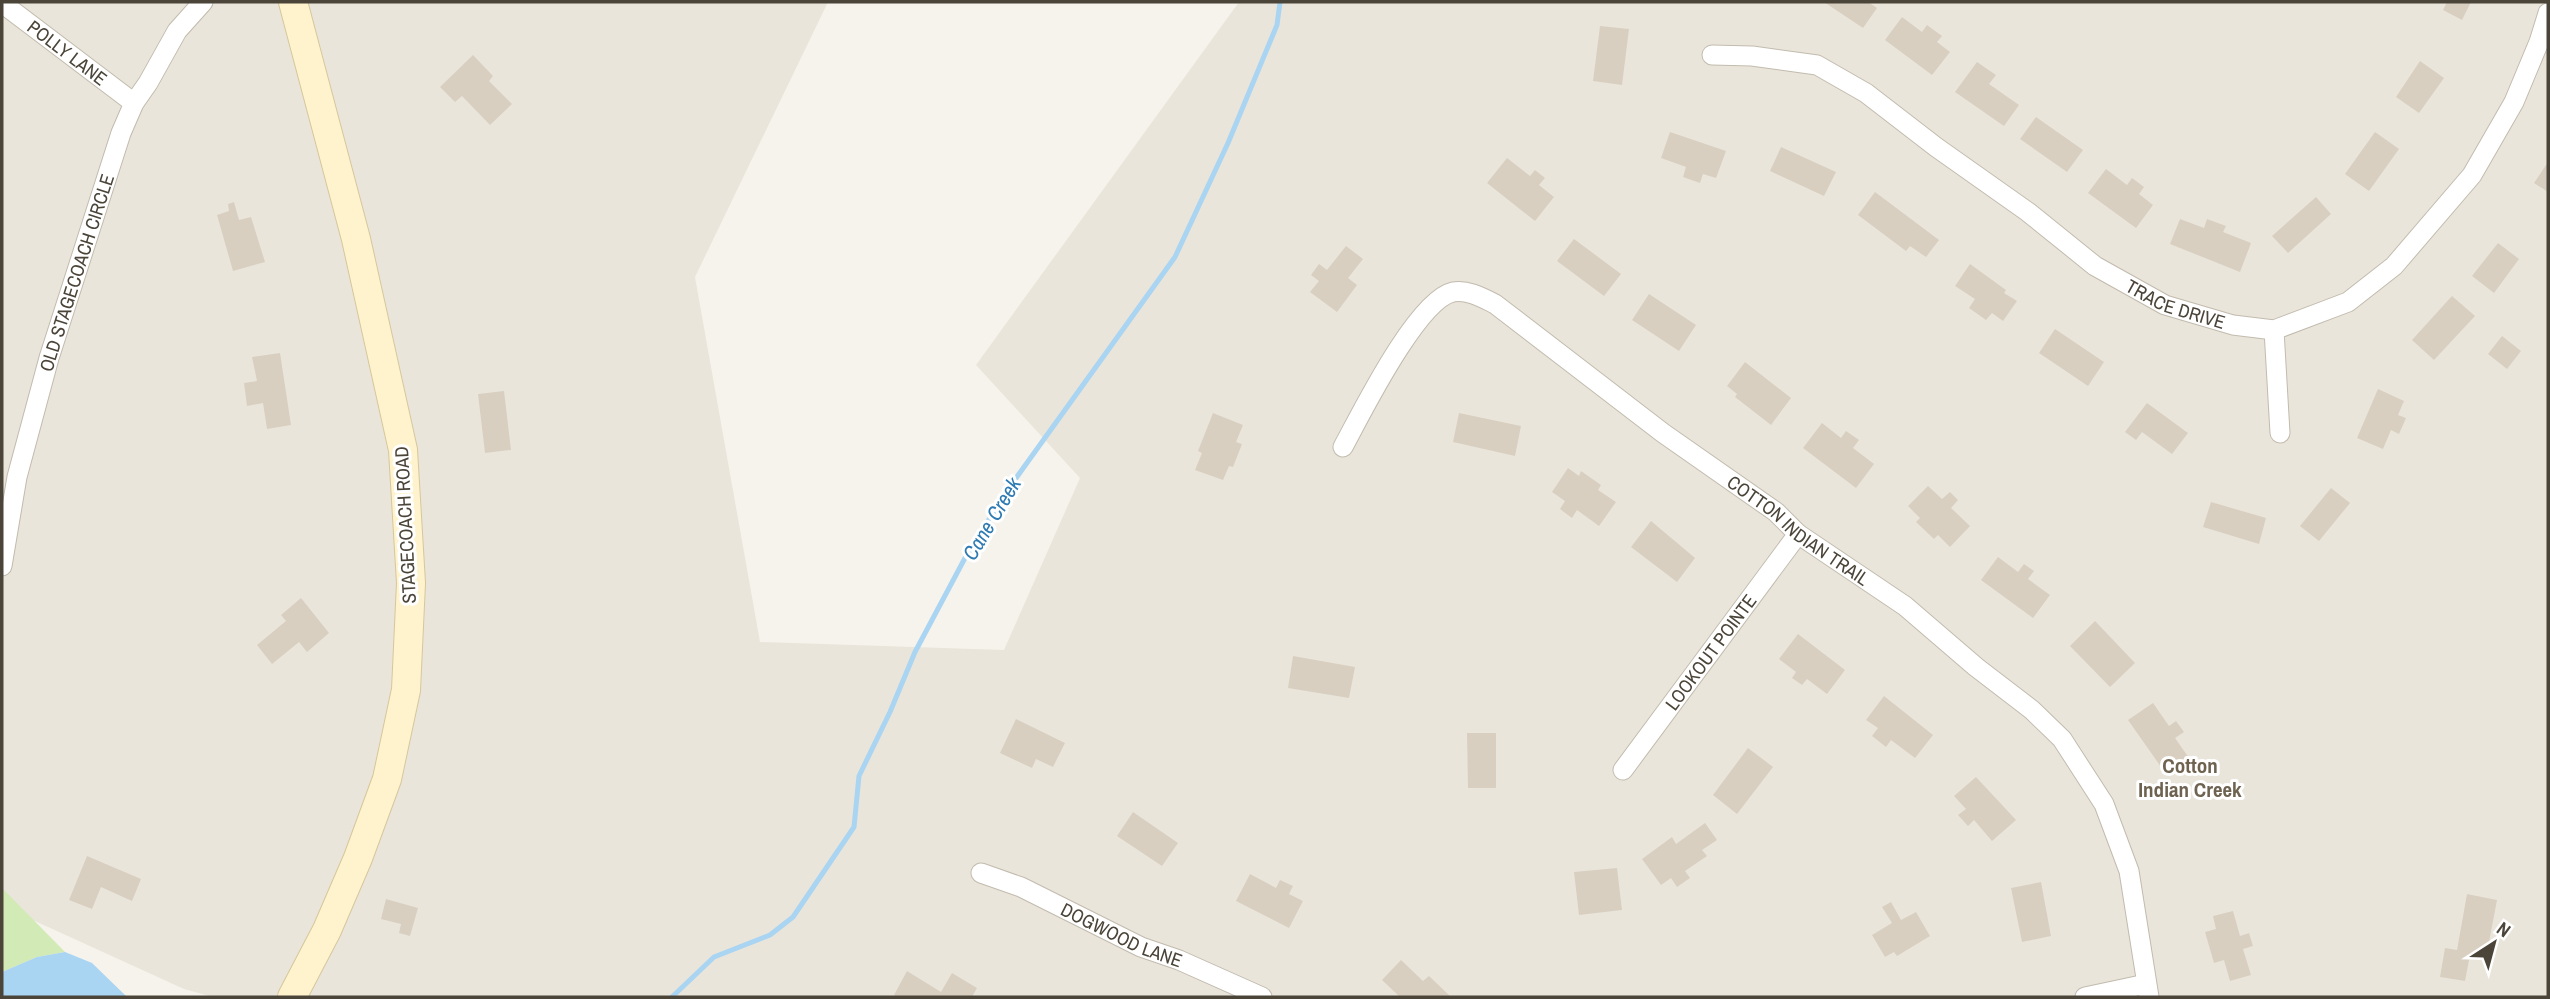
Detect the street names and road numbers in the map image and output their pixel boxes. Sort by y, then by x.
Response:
street label: POLLY LANE [22,14,113,91]
street label: OLD STAGECOACH CIRCLE [33,171,120,374]
street label: TRACE DRIVE [2121,273,2228,335]
street label: STAGECOACH ROAD [388,446,422,604]
street label: COTTON INDIAN TRAIL [1722,469,1875,591]
street label: LOOKOUT POINTE [1659,589,1762,715]
street label: DOGWOOD LANE [1057,896,1186,973]

